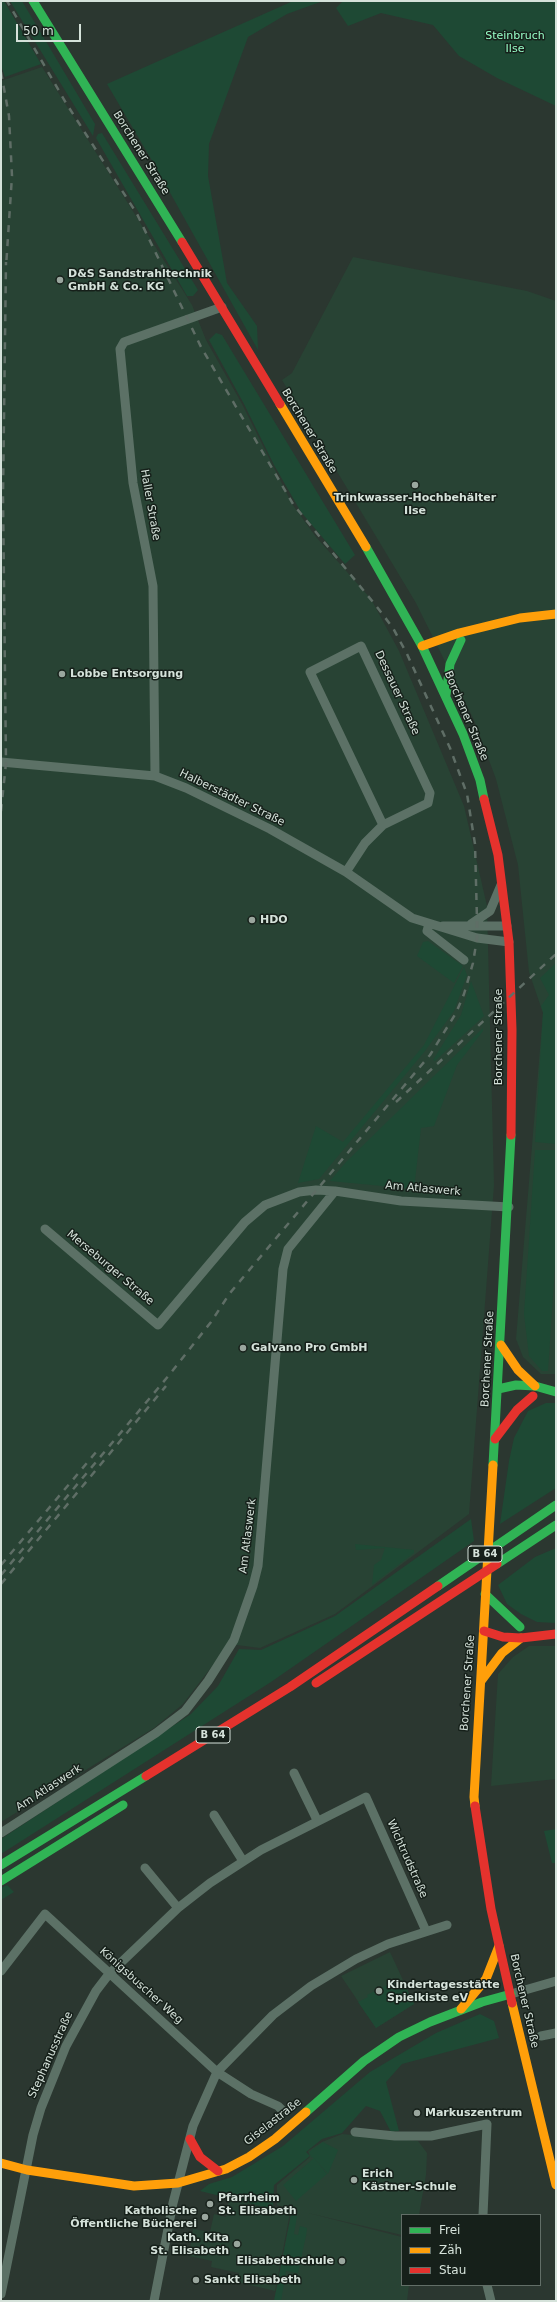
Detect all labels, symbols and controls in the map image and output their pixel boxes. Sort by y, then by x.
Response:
scale bar [18,16,83,42]
text: 50 m [23,24,54,38]
park label: Steinbruch Ilse [485,29,545,55]
street label: Borchener Straße [110,109,172,197]
place label: D&S Sandstrahltechnik GmbH & Co. KG [68,267,212,293]
marker: D&S Sandstrahltechnik GmbH & Co. KG [55,275,65,285]
street label: Borchener Straße [279,386,339,476]
street label: Haller Straße [137,468,163,542]
marker: Trinkwasser-Hochbehälter Ilse [410,480,420,490]
place label: Trinkwasser-Hochbehälter Ilse [334,491,496,517]
street label: Dessauer Straße [372,649,422,737]
place label: Lobbe Entsorgung [70,667,183,681]
marker: Lobbe Entsorgung [57,669,67,679]
street label: Borchener Straße [441,669,491,763]
street label: Halberstädter Straße [177,767,287,829]
place label: HDO [260,913,288,927]
marker: HDO [247,915,257,925]
street label: Borchener Straße [492,989,506,1085]
street label: Am Atlaswerk [385,1179,461,1199]
street label: Merseburger Straße [64,1228,156,1308]
street label: Borchener Straße [479,1311,497,1407]
place label: Galvano Pro GmbH [251,1341,367,1355]
marker: Galvano Pro GmbH [238,1343,248,1353]
street label: Am Atlaswerk [237,1498,259,1574]
road number: B 64 [468,1546,502,1562]
street label: Borchener Straße [458,1634,478,1732]
road number: B 64 [196,1727,230,1743]
street label: Am Atlaswerk [14,1762,84,1814]
street label: Wichtrudstraße [384,1818,430,1900]
street label: Königsbuscher Weg [97,1945,185,2027]
street label: Borchener Straße [507,1953,541,2049]
place label: Kindertagesstätte Spielkiste eV [387,1978,500,2004]
marker: Kindertagesstätte Spielkiste eV [374,1986,384,1996]
street label: Stephanusstraße [26,2010,76,2100]
street label: Giselastraße [242,2096,304,2148]
place label: Markuszentrum [425,2106,522,2120]
marker: Markuszentrum [412,2108,422,2118]
place label: Erich Kästner-Schule [362,2167,456,2193]
marker: Erich Kästner-Schule [349,2175,359,2185]
place label: Pfarrheim St. Elisabeth [218,2191,297,2217]
marker: Pfarrheim St. Elisabeth [205,2199,215,2209]
place label: Katholische Öffentliche Bücherei [70,2204,197,2230]
marker: Katholische Öffentliche Bücherei [200,2212,210,2222]
legend [401,2214,541,2286]
text: Frei [439,2223,460,2237]
place label: Kath. Kita St. Elisabeth [150,2231,229,2257]
marker: Kath. Kita St. Elisabeth [232,2239,242,2249]
text: Zäh [439,2243,462,2257]
place label: Elisabethschule [237,2254,334,2268]
marker: Elisabethschule [337,2256,347,2266]
text: Stau [439,2263,466,2277]
place label: Sankt Elisabeth [204,2273,301,2287]
marker: Sankt Elisabeth [191,2275,201,2285]

